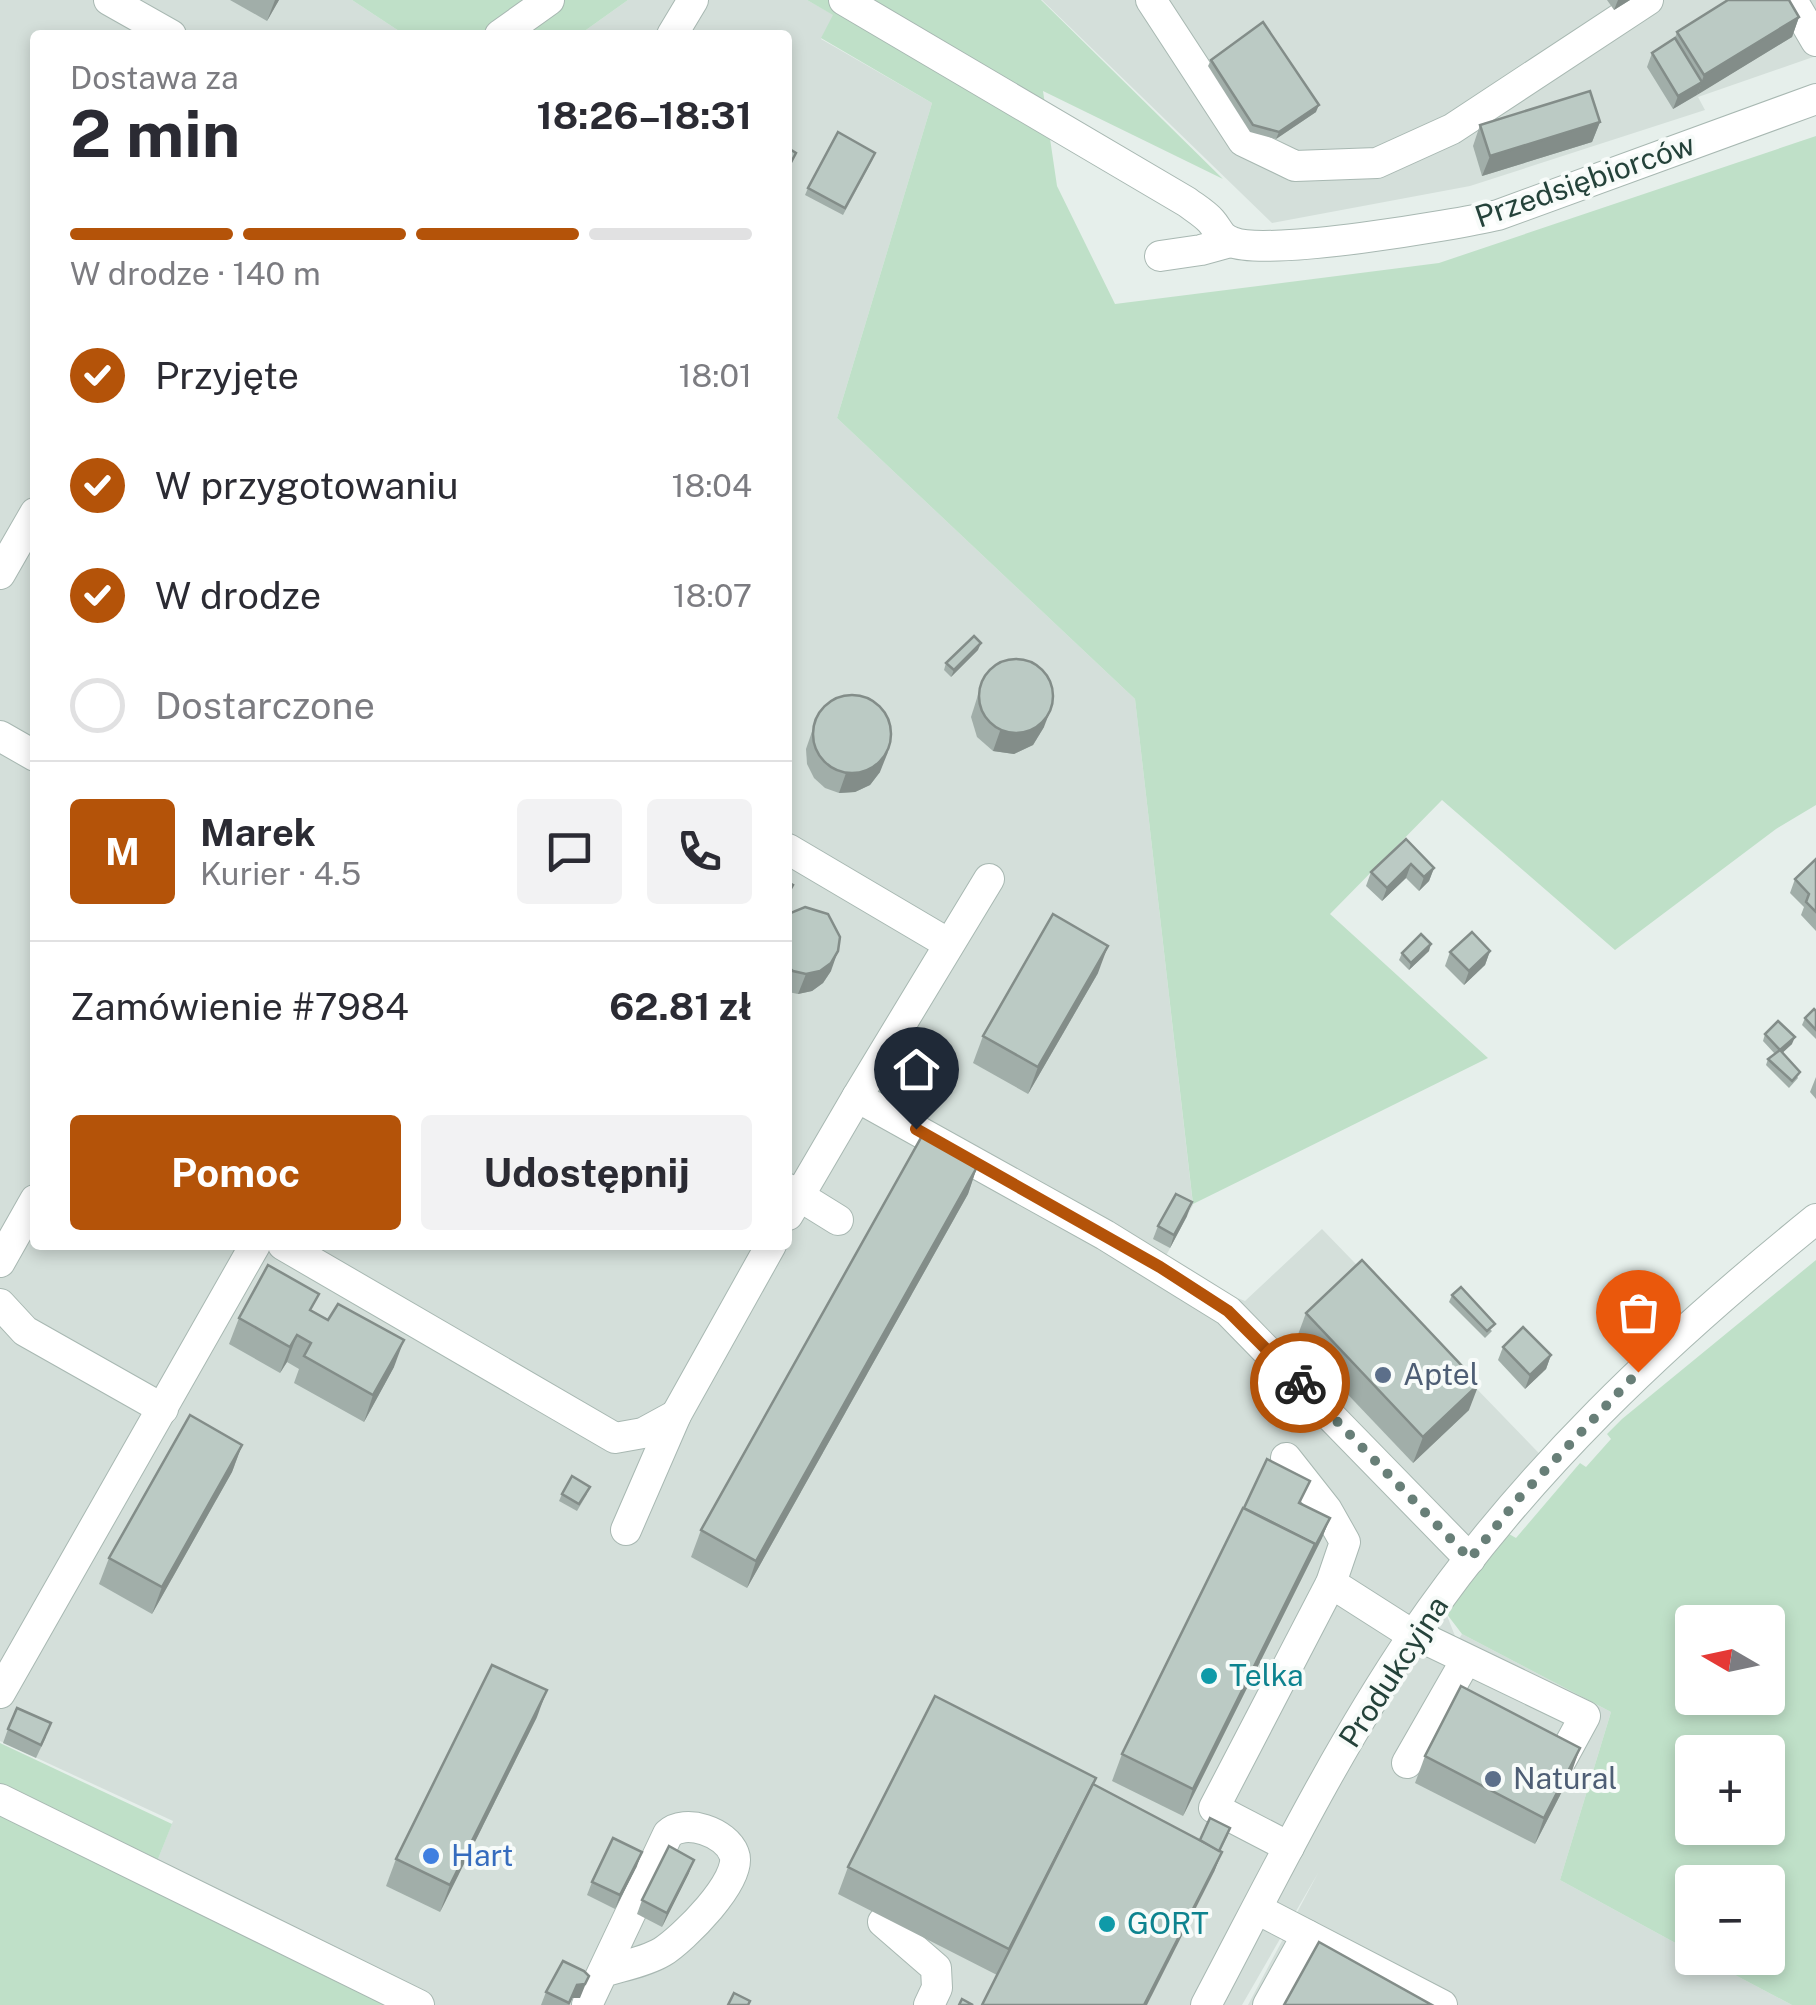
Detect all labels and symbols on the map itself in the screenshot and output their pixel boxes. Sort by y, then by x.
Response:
street label: Przedsiębiorców [1470,126,1699,235]
pin [874,1027,959,1130]
pin [1596,1270,1681,1373]
courier [1250,1333,1350,1433]
place label: Aptel [1403,1356,1479,1392]
marker: Aptel [1372,1364,1394,1386]
street label: Produkcyjna [1331,1589,1455,1754]
north arrow [1675,1605,1785,1715]
place label: Telka [1229,1657,1304,1693]
marker: Telka [1198,1665,1220,1687]
place label: Natural [1513,1760,1617,1796]
marker: Natural [1482,1768,1504,1790]
place label: Hart [451,1837,513,1873]
marker: Hart [420,1845,442,1867]
place label: GORT [1127,1905,1209,1941]
marker: GORT [1096,1913,1118,1935]

